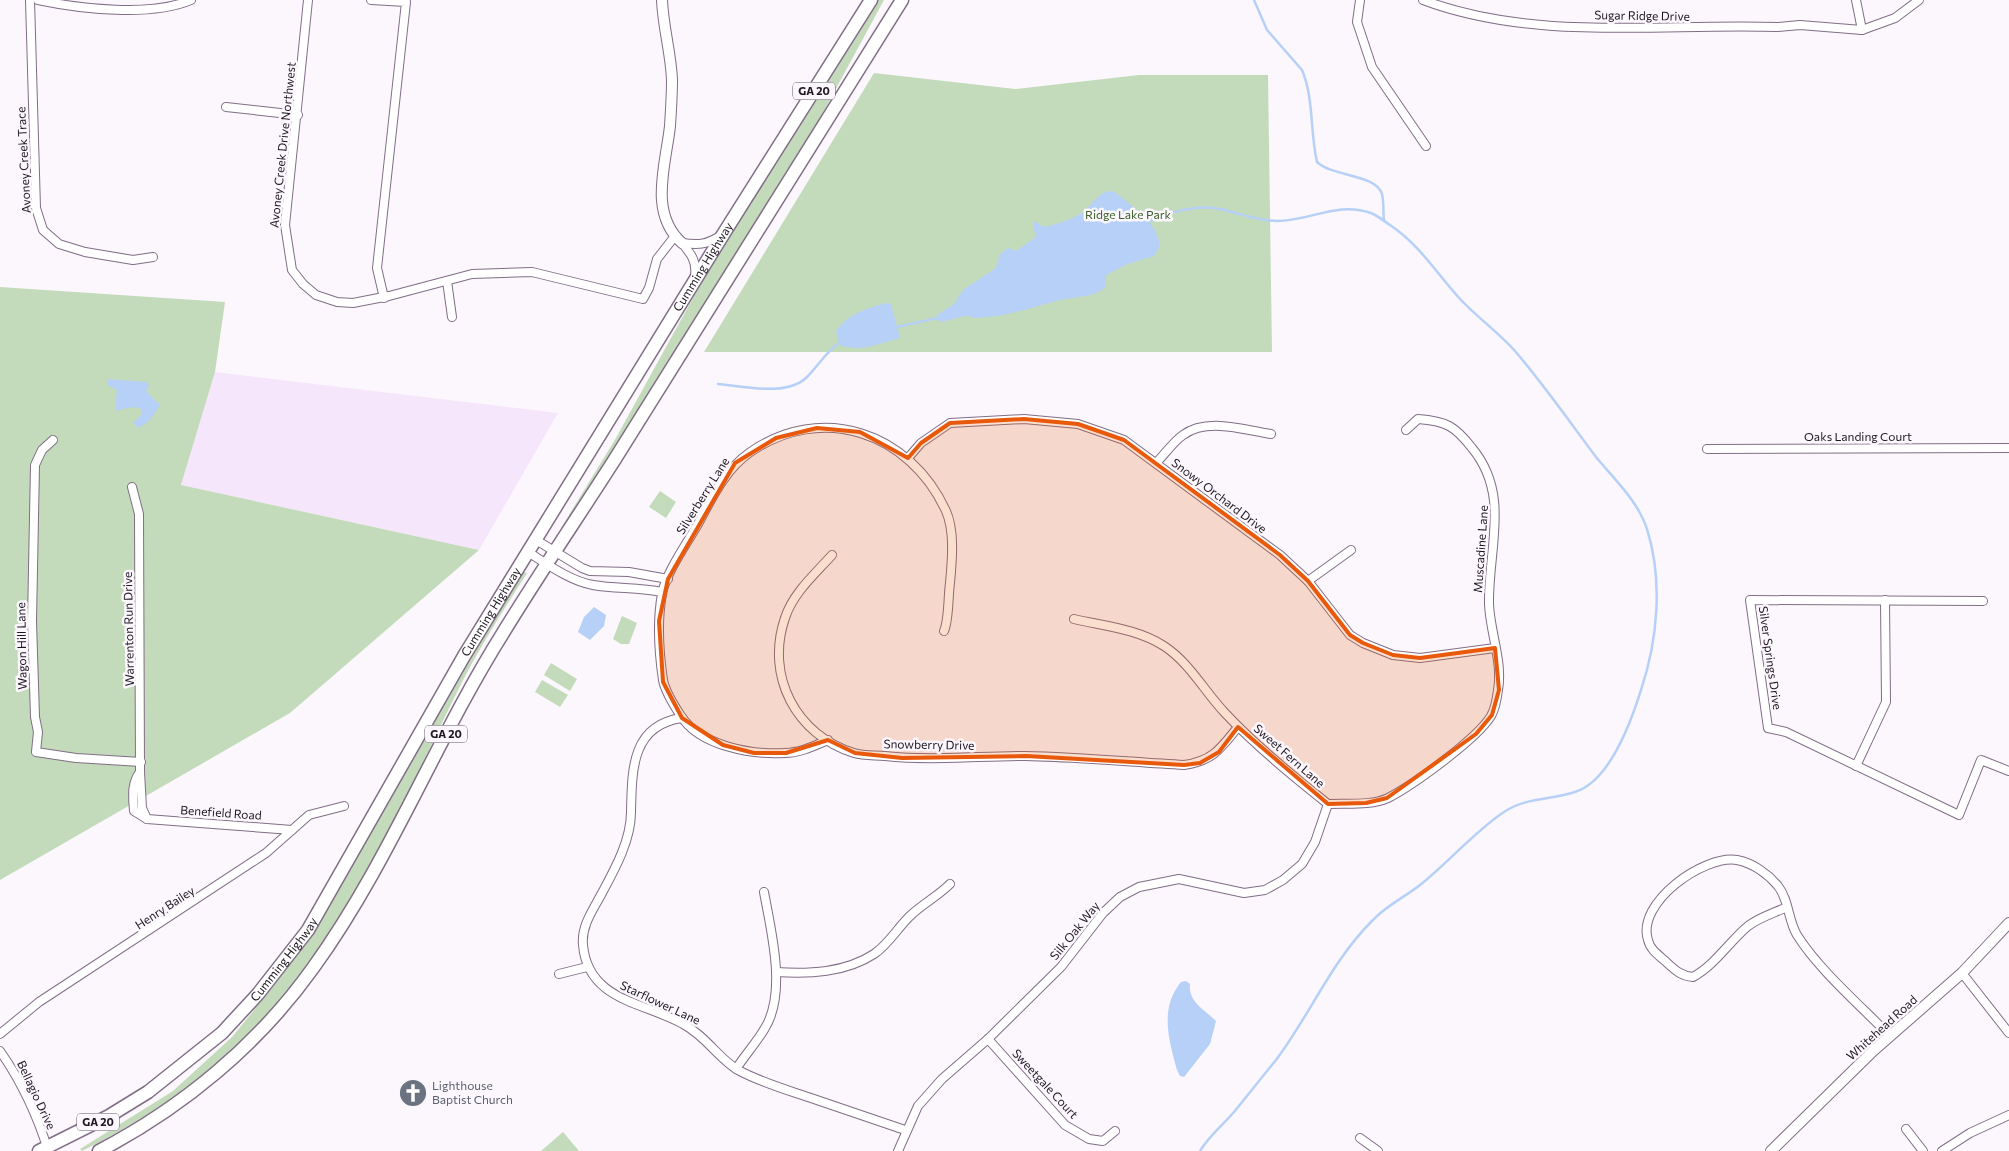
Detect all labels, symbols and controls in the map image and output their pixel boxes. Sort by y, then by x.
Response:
street label: Sugar Ridge Drive [1594,7,1690,23]
street label: Avoney Creek Drive Northwest [266,61,298,229]
road number: GA 20 [793,82,835,100]
street label: Avoney Creek Trace [13,106,33,214]
park label: Ridge Lake Park [1085,207,1172,221]
street label: Cumming Highway [670,219,735,313]
street label: Oaks Landing Court [1804,429,1912,443]
street label: Silverberry Lane [673,454,731,537]
street label: Snowy Orchard Drive [1169,455,1270,535]
street label: Muscadine Lane [1470,505,1490,593]
street label: Cumming Highway [458,564,523,659]
street label: Warrenton Run Drive [120,572,136,686]
street label: Wagon Hill Lane [13,602,29,690]
street label: Silver Springs Drive [1757,605,1785,711]
street label: Sweet Fern Lane [1251,721,1328,790]
road number: GA 20 [425,726,467,742]
street label: Snowberry Drive [883,736,975,752]
street label: Benefield Road [180,802,262,822]
street label: Henry Bailey [132,883,197,932]
street label: Silk Oak Way [1047,898,1102,962]
street label: Cumming Highway [247,915,320,1004]
street label: Starflower Lane [618,977,703,1027]
street label: Whitehead Road [1843,992,1920,1063]
street label: Sweetgale Court [1010,1046,1082,1121]
street label: Bellagio Drive [15,1058,59,1131]
church icon: Lighthouse Baptist Church [398,1078,428,1108]
place label: Lighthouse Baptist Church [432,1078,513,1106]
road number: GA 20 [77,1114,119,1130]

